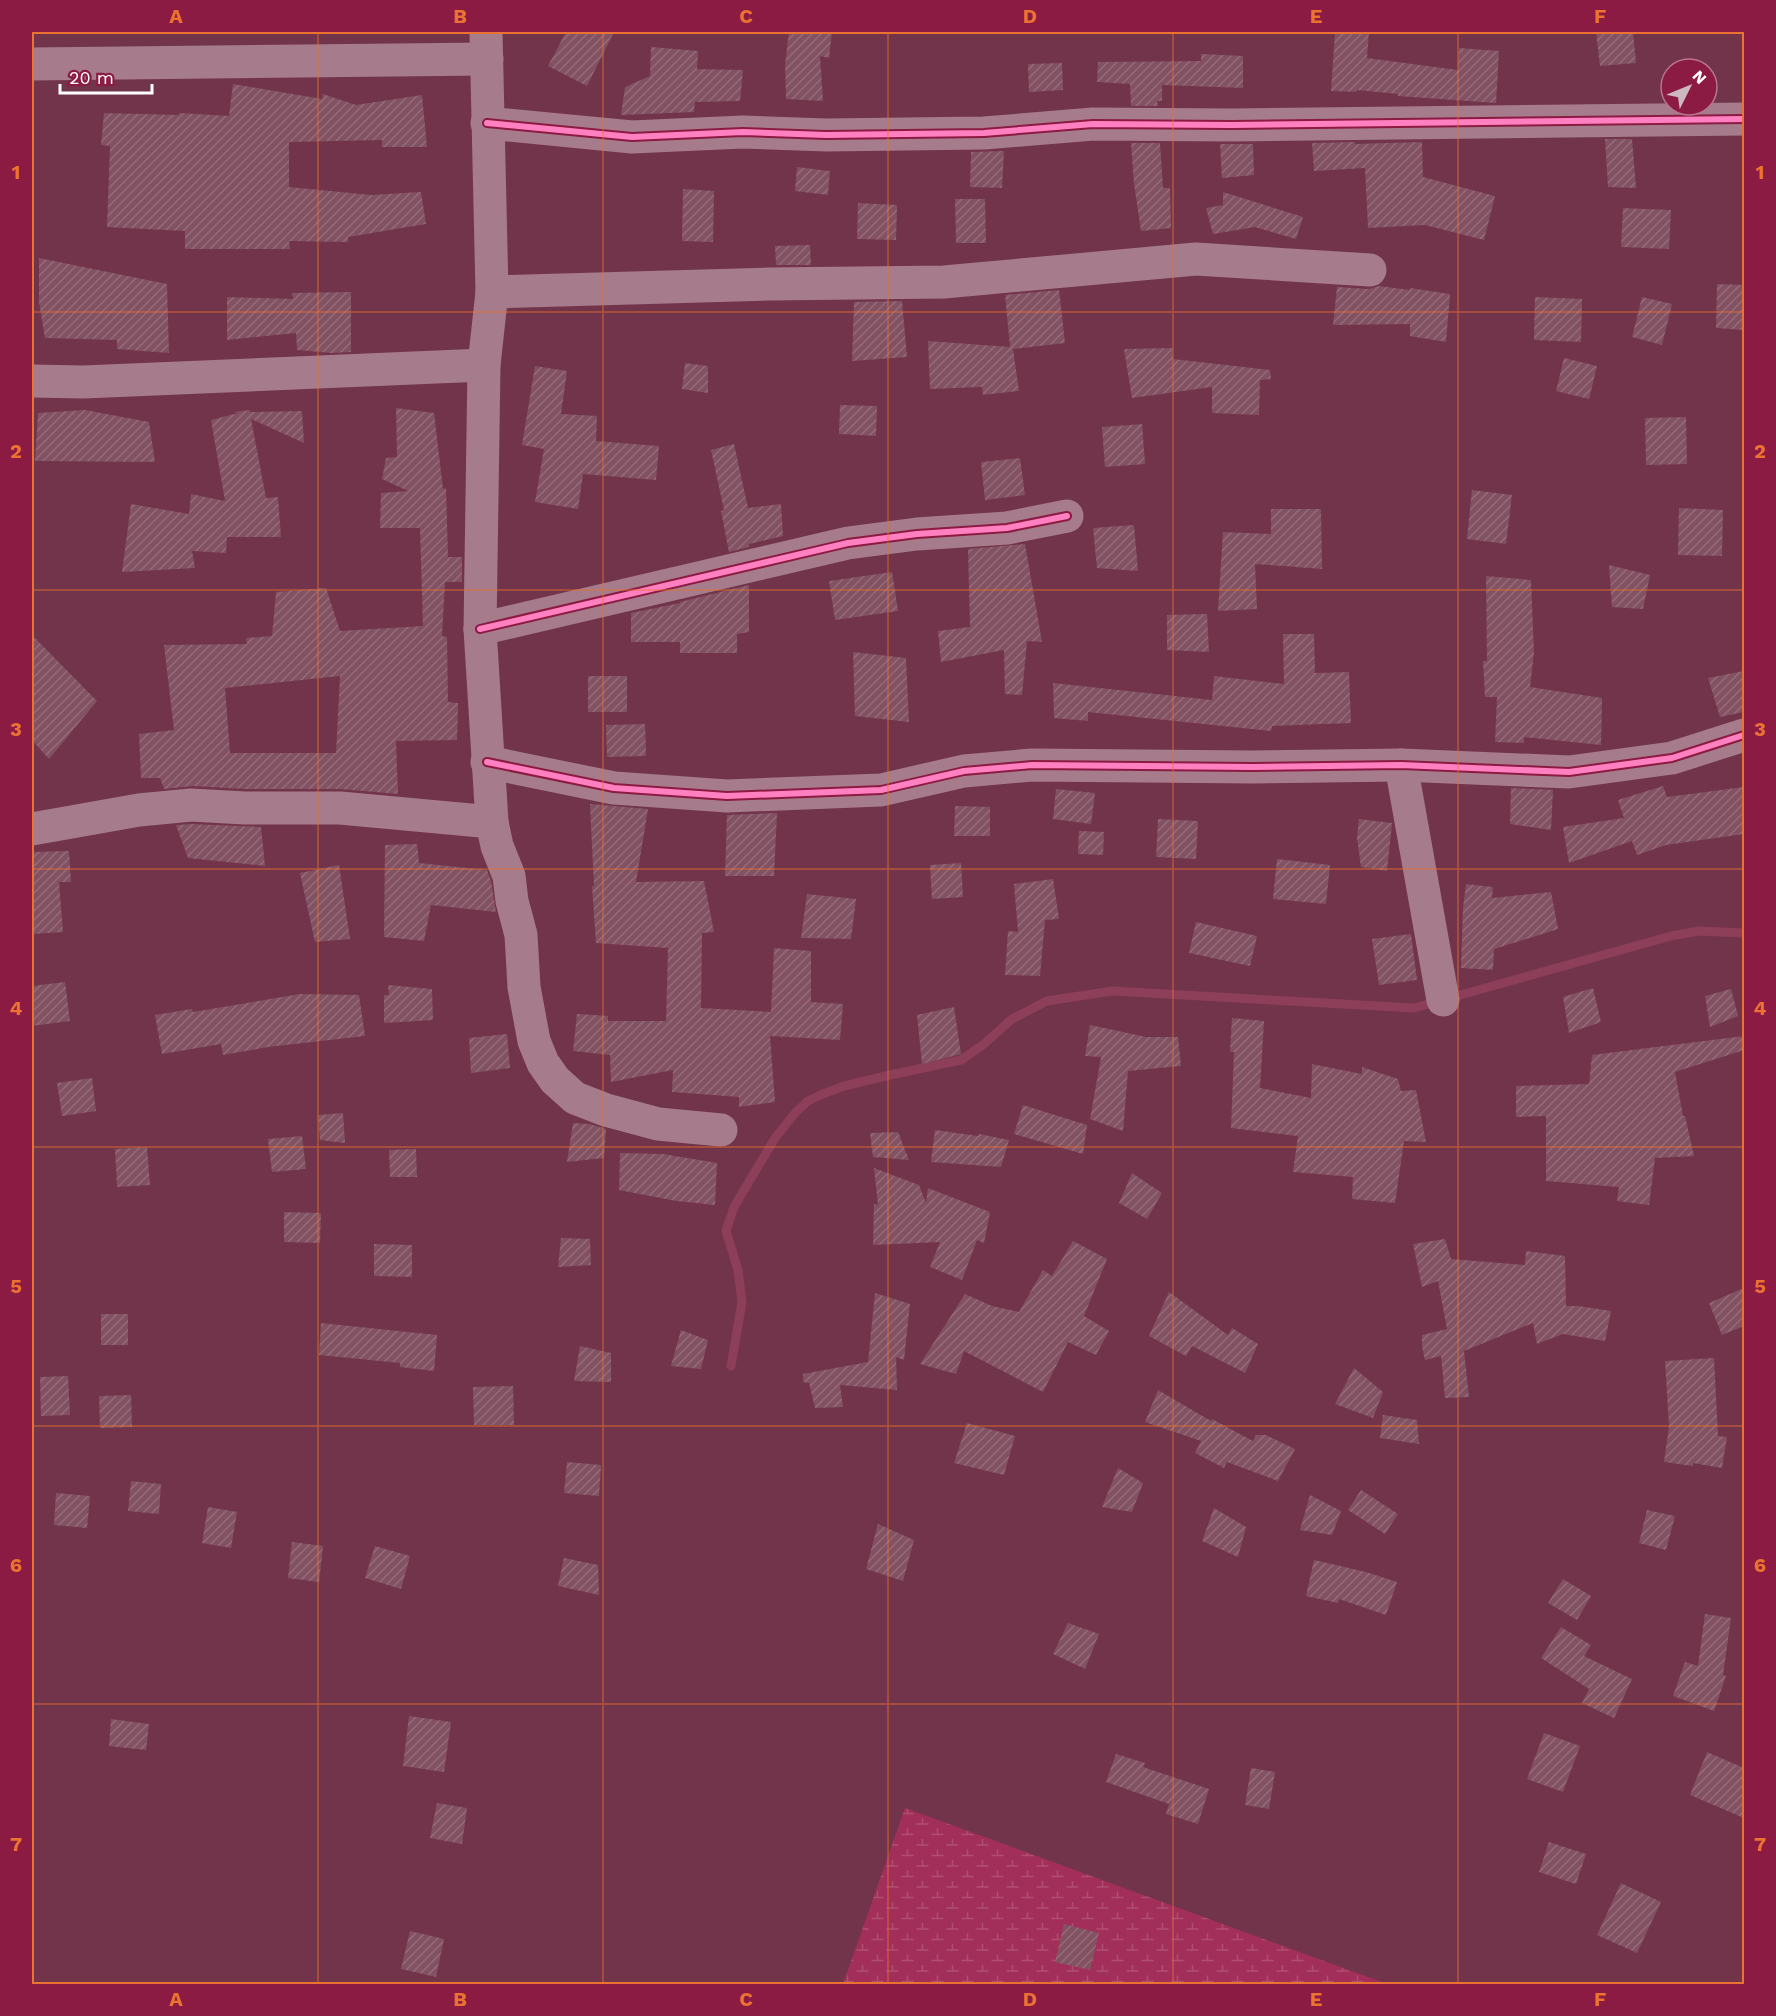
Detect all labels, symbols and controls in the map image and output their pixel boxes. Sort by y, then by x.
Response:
text: A [169,4,183,28]
text: B [453,4,467,28]
text: C [739,4,753,28]
text: D [1023,4,1037,28]
text: E [1310,4,1322,28]
text: F [1594,4,1606,28]
scale bar [60,57,152,95]
north arrow [1659,57,1719,117]
text: N [1689,66,1711,88]
text: 20 m [69,67,114,88]
text: 1 [12,160,20,184]
text: 1 [1756,160,1764,184]
text: 2 [10,439,22,463]
text: 2 [1754,439,1766,463]
text: 3 [10,717,22,741]
text: 3 [1754,717,1766,741]
text: 4 [10,996,23,1020]
text: 4 [1754,996,1767,1020]
text: 5 [10,1274,22,1298]
text: 5 [1754,1274,1766,1298]
text: 6 [10,1553,22,1577]
text: 6 [1754,1553,1766,1577]
text: 7 [10,1832,22,1856]
text: 7 [1754,1832,1766,1856]
text: A [169,1987,183,2011]
text: B [453,1987,467,2011]
text: C [739,1987,753,2011]
text: D [1023,1987,1037,2011]
text: E [1310,1987,1322,2011]
text: F [1594,1987,1606,2011]

